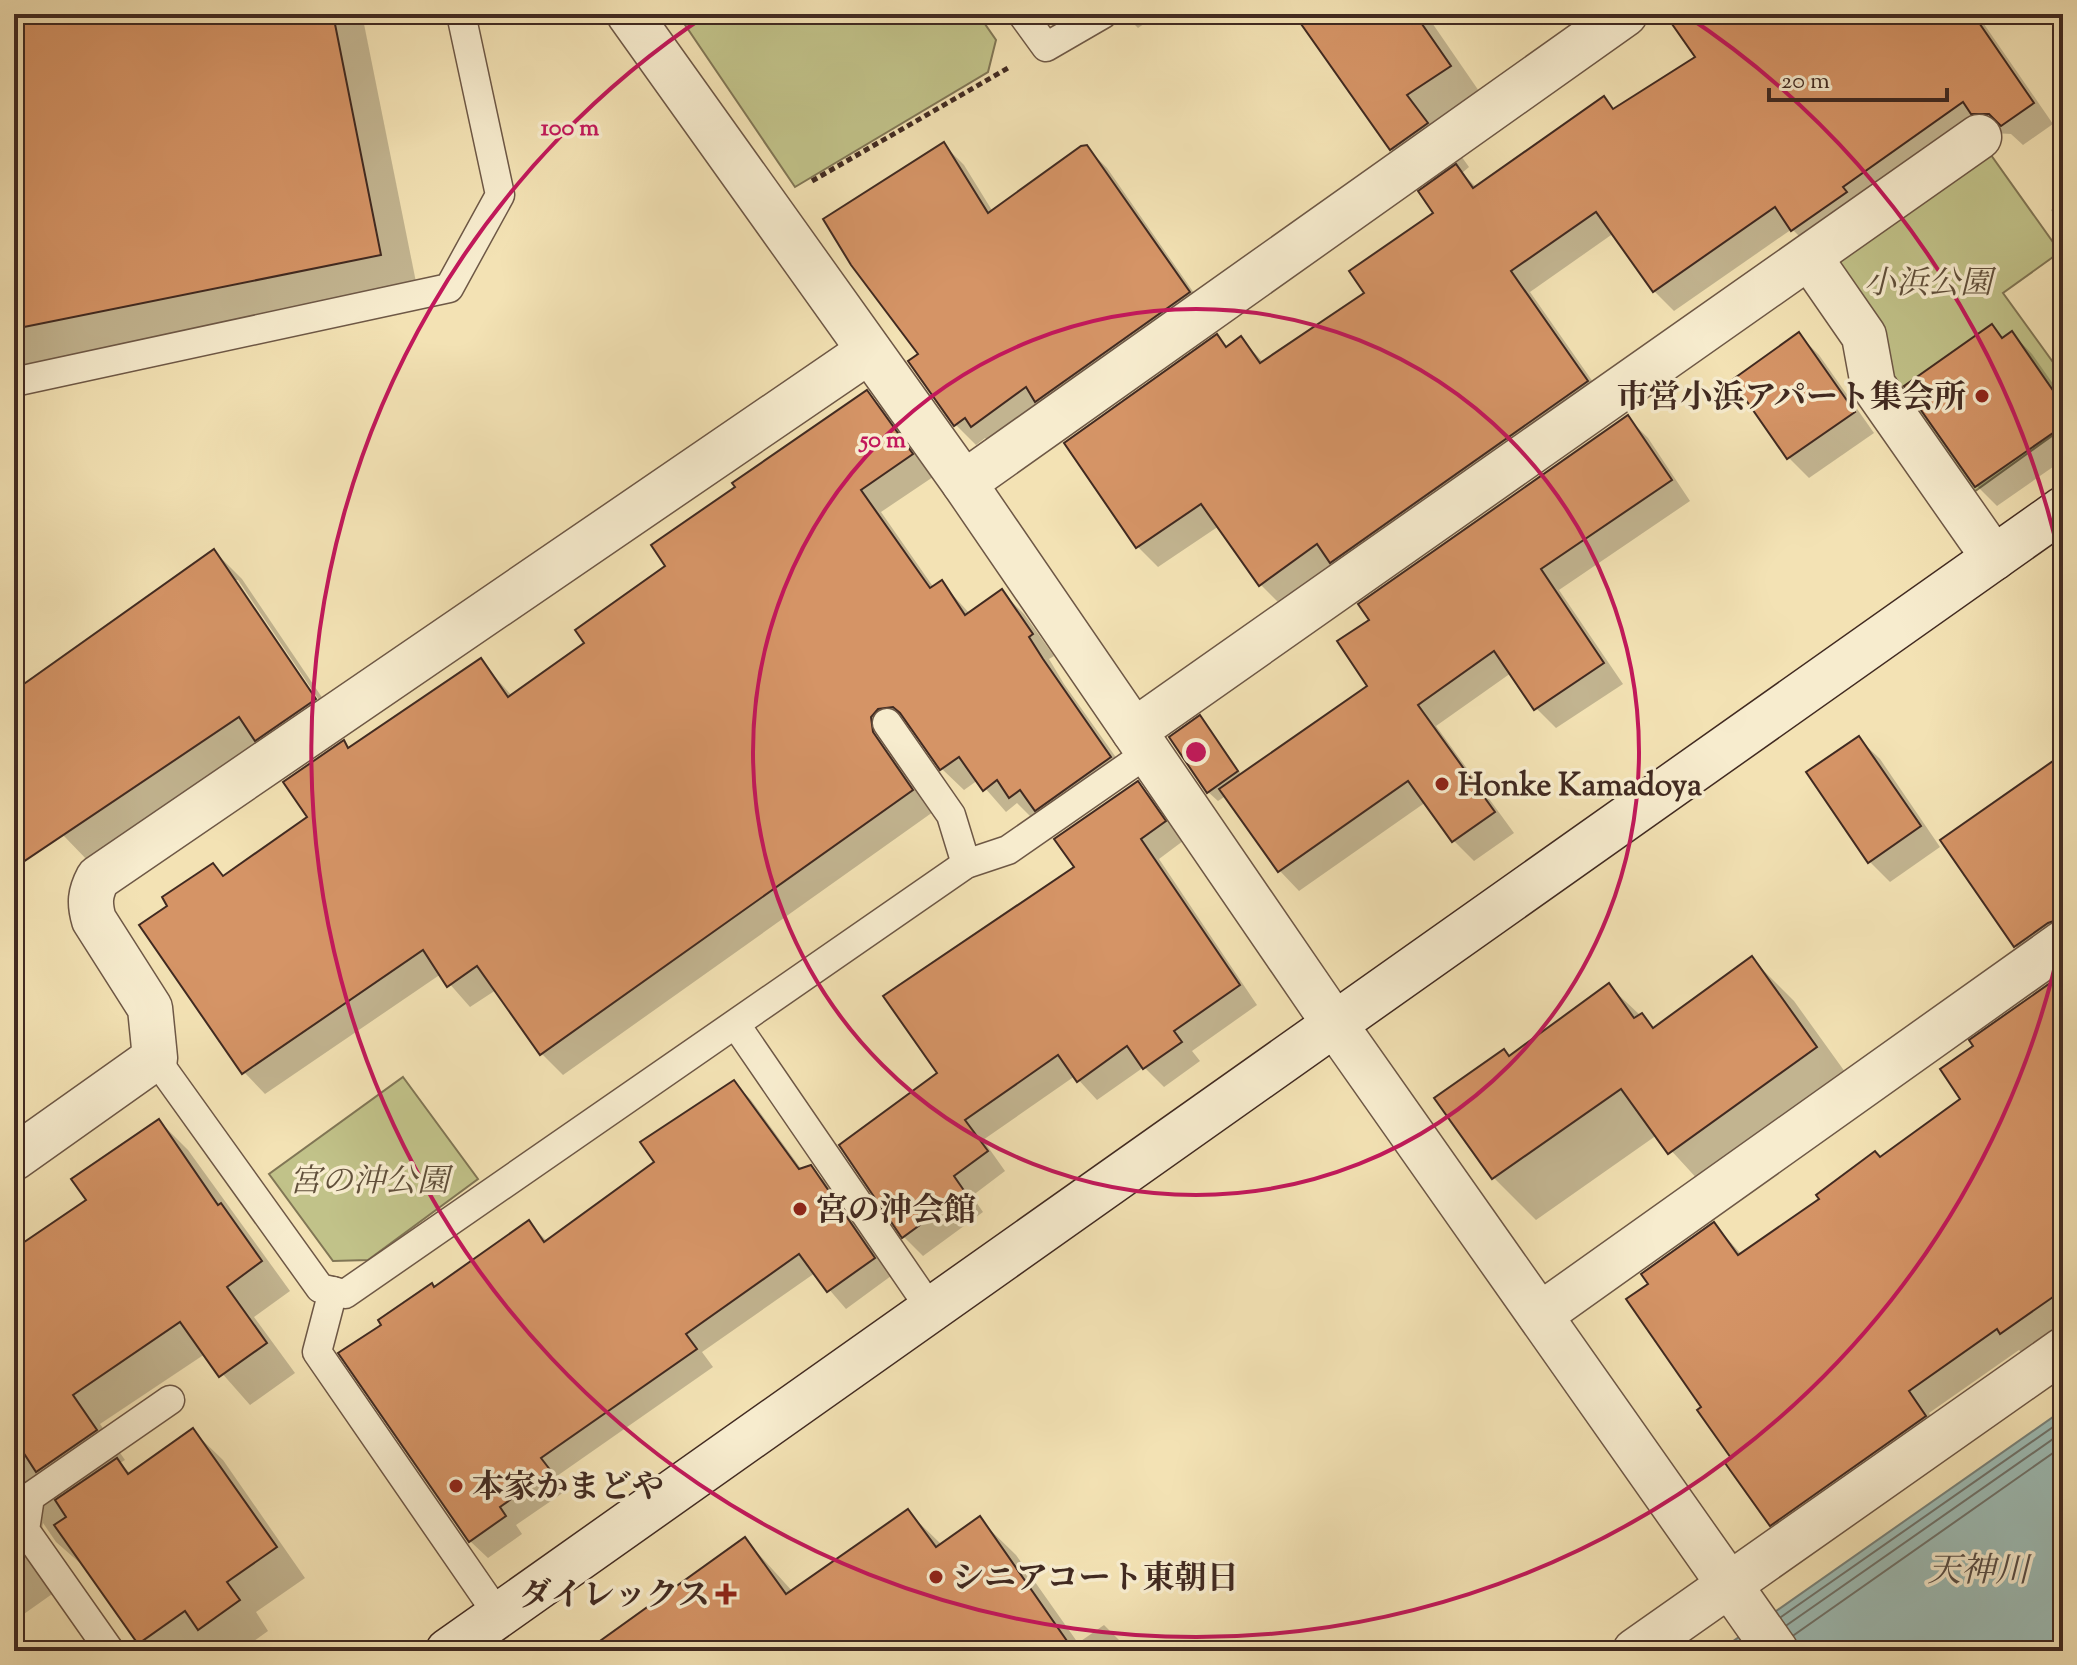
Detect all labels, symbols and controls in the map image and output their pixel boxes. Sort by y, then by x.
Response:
scale bar [1769,52,1947,102]
text: 20 m [1781,65,1830,99]
text: 100 m [541,112,599,146]
park label: 小浜公園 [1864,262,1997,308]
place label: 市営小浜アパート集会所 [1617,376,1966,422]
marker: 市営小浜アパート集会所 [1973,387,1991,405]
text: 50 m [858,424,906,458]
centre of rings [1182,738,1210,766]
place label: Honke Kamadoya [1458,764,1702,810]
marker: Honke Kamadoya [1433,775,1451,793]
park label: 宮の沖公園 [289,1160,454,1206]
place label: 宮の沖会館 [816,1189,976,1235]
marker: 宮の沖会館 [791,1200,809,1218]
place label: 本家かまどや [472,1466,664,1512]
marker: 本家かまどや [447,1477,465,1495]
water label: 天神川 [1927,1548,2033,1597]
place label: シニアコート東朝日 [952,1557,1238,1603]
marker: シニアコート東朝日 [927,1568,945,1586]
place label: ダイレックス [519,1574,710,1620]
marker: ダイレックス [717,1585,735,1603]

